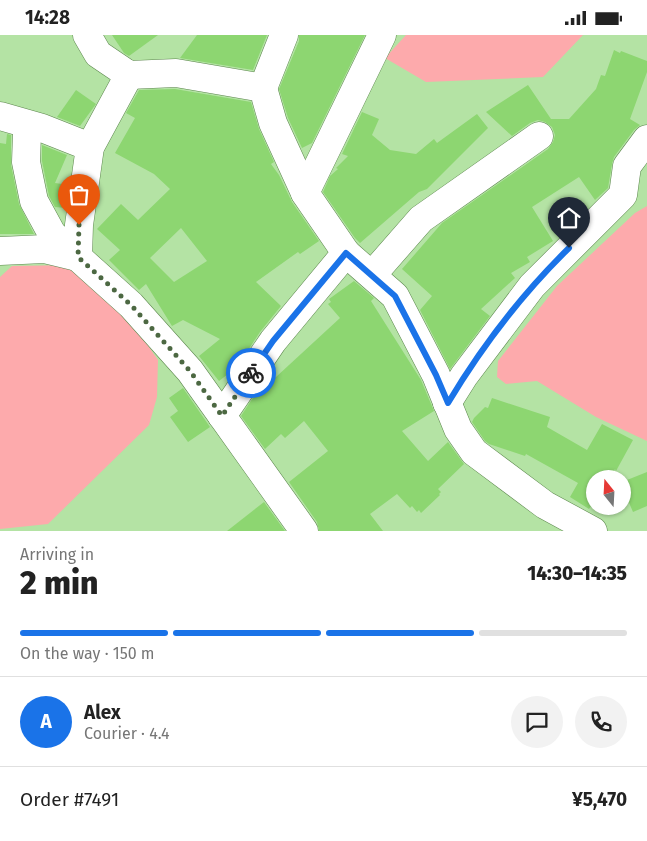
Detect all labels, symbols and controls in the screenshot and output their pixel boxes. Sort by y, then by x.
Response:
text: 14:28 [25,6,70,29]
pin [58,174,100,225]
icon: bag [65,181,93,209]
pin [548,197,590,248]
icon: home [555,204,583,232]
courier [226,348,276,398]
icon: bike [237,359,265,387]
north arrow [586,470,631,515]
map controls [586,470,631,515]
text: Arriving in [20,545,94,564]
text: 14:30–14:35 [527,562,627,585]
text: 2 min [20,564,98,602]
text: On the way · 150 m [20,644,155,663]
button: chat [511,696,563,748]
button: phone [575,696,627,748]
text: Alex [84,701,121,724]
text: A [40,710,52,733]
text: Courier · 4.4 [84,724,170,743]
text: Order #7491 [20,788,119,811]
text: ¥5,470 [572,788,627,811]

